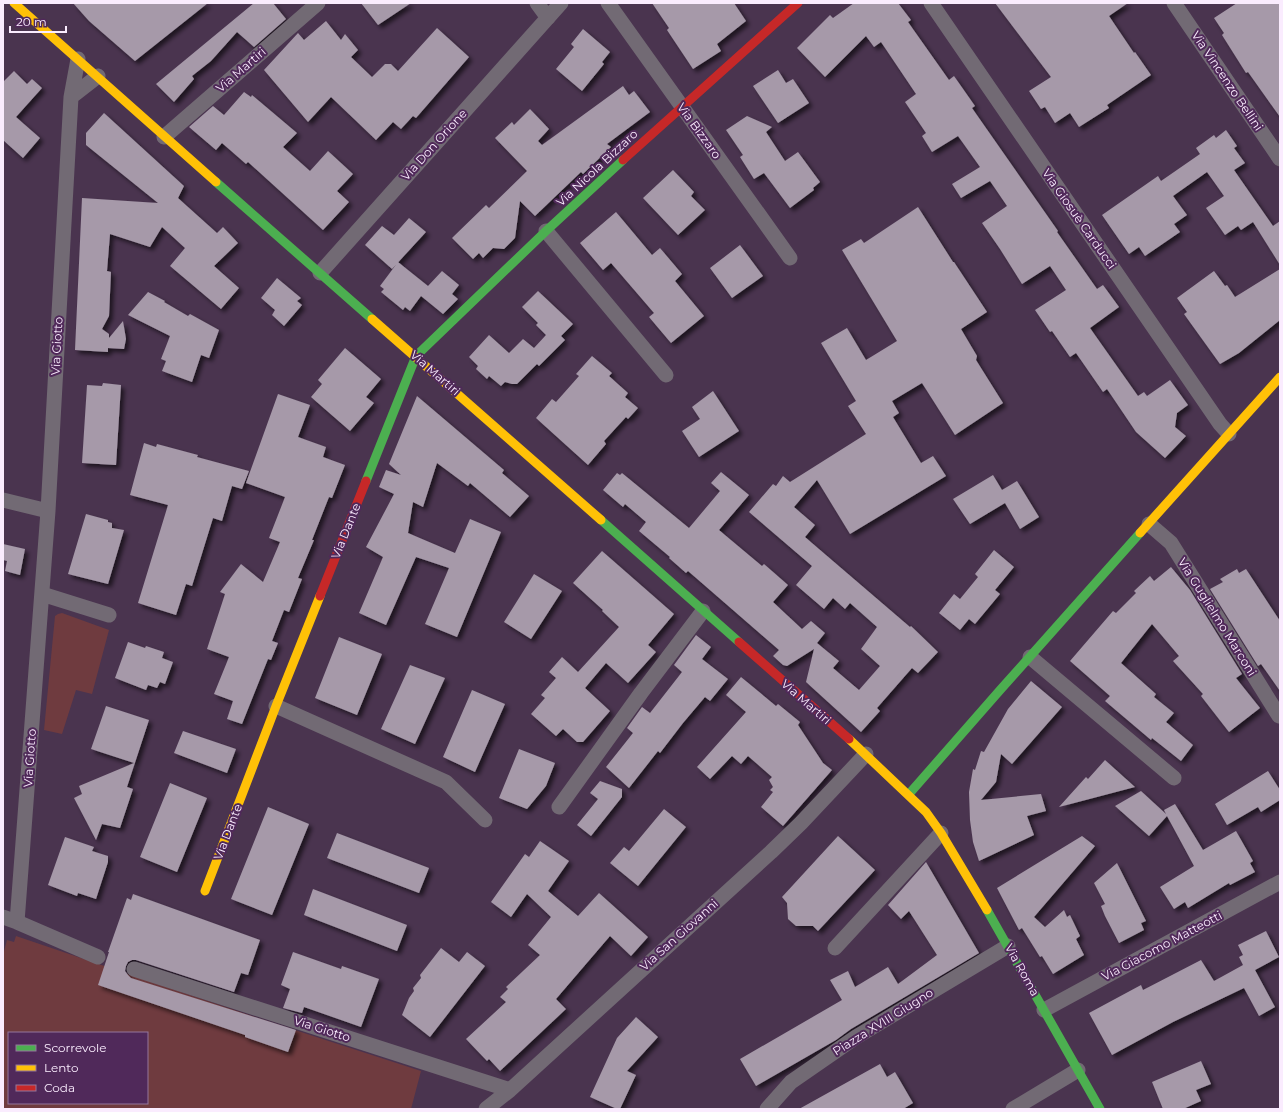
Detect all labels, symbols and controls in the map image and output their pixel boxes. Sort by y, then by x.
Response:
scale bar [10,8,66,34]
text: 20 m [16,14,47,29]
street label: Via Vincenzo Bellini [1188,28,1266,133]
street label: Via Martiri [213,44,269,95]
street label: Via Bizzaro [674,100,725,162]
street label: Via Don Orione [398,106,470,184]
street label: Via Nicola Bizzaro [553,126,641,209]
street label: Via Giosuè Carducci [1039,166,1120,272]
street label: Via Giotto [47,316,66,376]
street label: Via Martiri [407,347,463,398]
street label: Via Dante [328,501,363,561]
street label: Via Guglielmo Marconi [1175,555,1260,678]
street label: Via Martiri [778,676,834,727]
street label: Via Giotto [20,728,39,788]
street label: Via Dante [210,802,245,862]
street label: Via San Giovanni [636,896,721,974]
street label: Via Giacomo Matteotti [1099,907,1225,984]
street label: Via Roma [1002,941,1043,999]
street label: Piazza XVIII Giugno [830,985,936,1059]
street label: Via Giotto [292,1012,352,1045]
legend [8,1032,148,1104]
text: Scorrevole [44,1040,106,1055]
text: Lento [44,1060,79,1075]
text: Coda [44,1080,75,1095]

